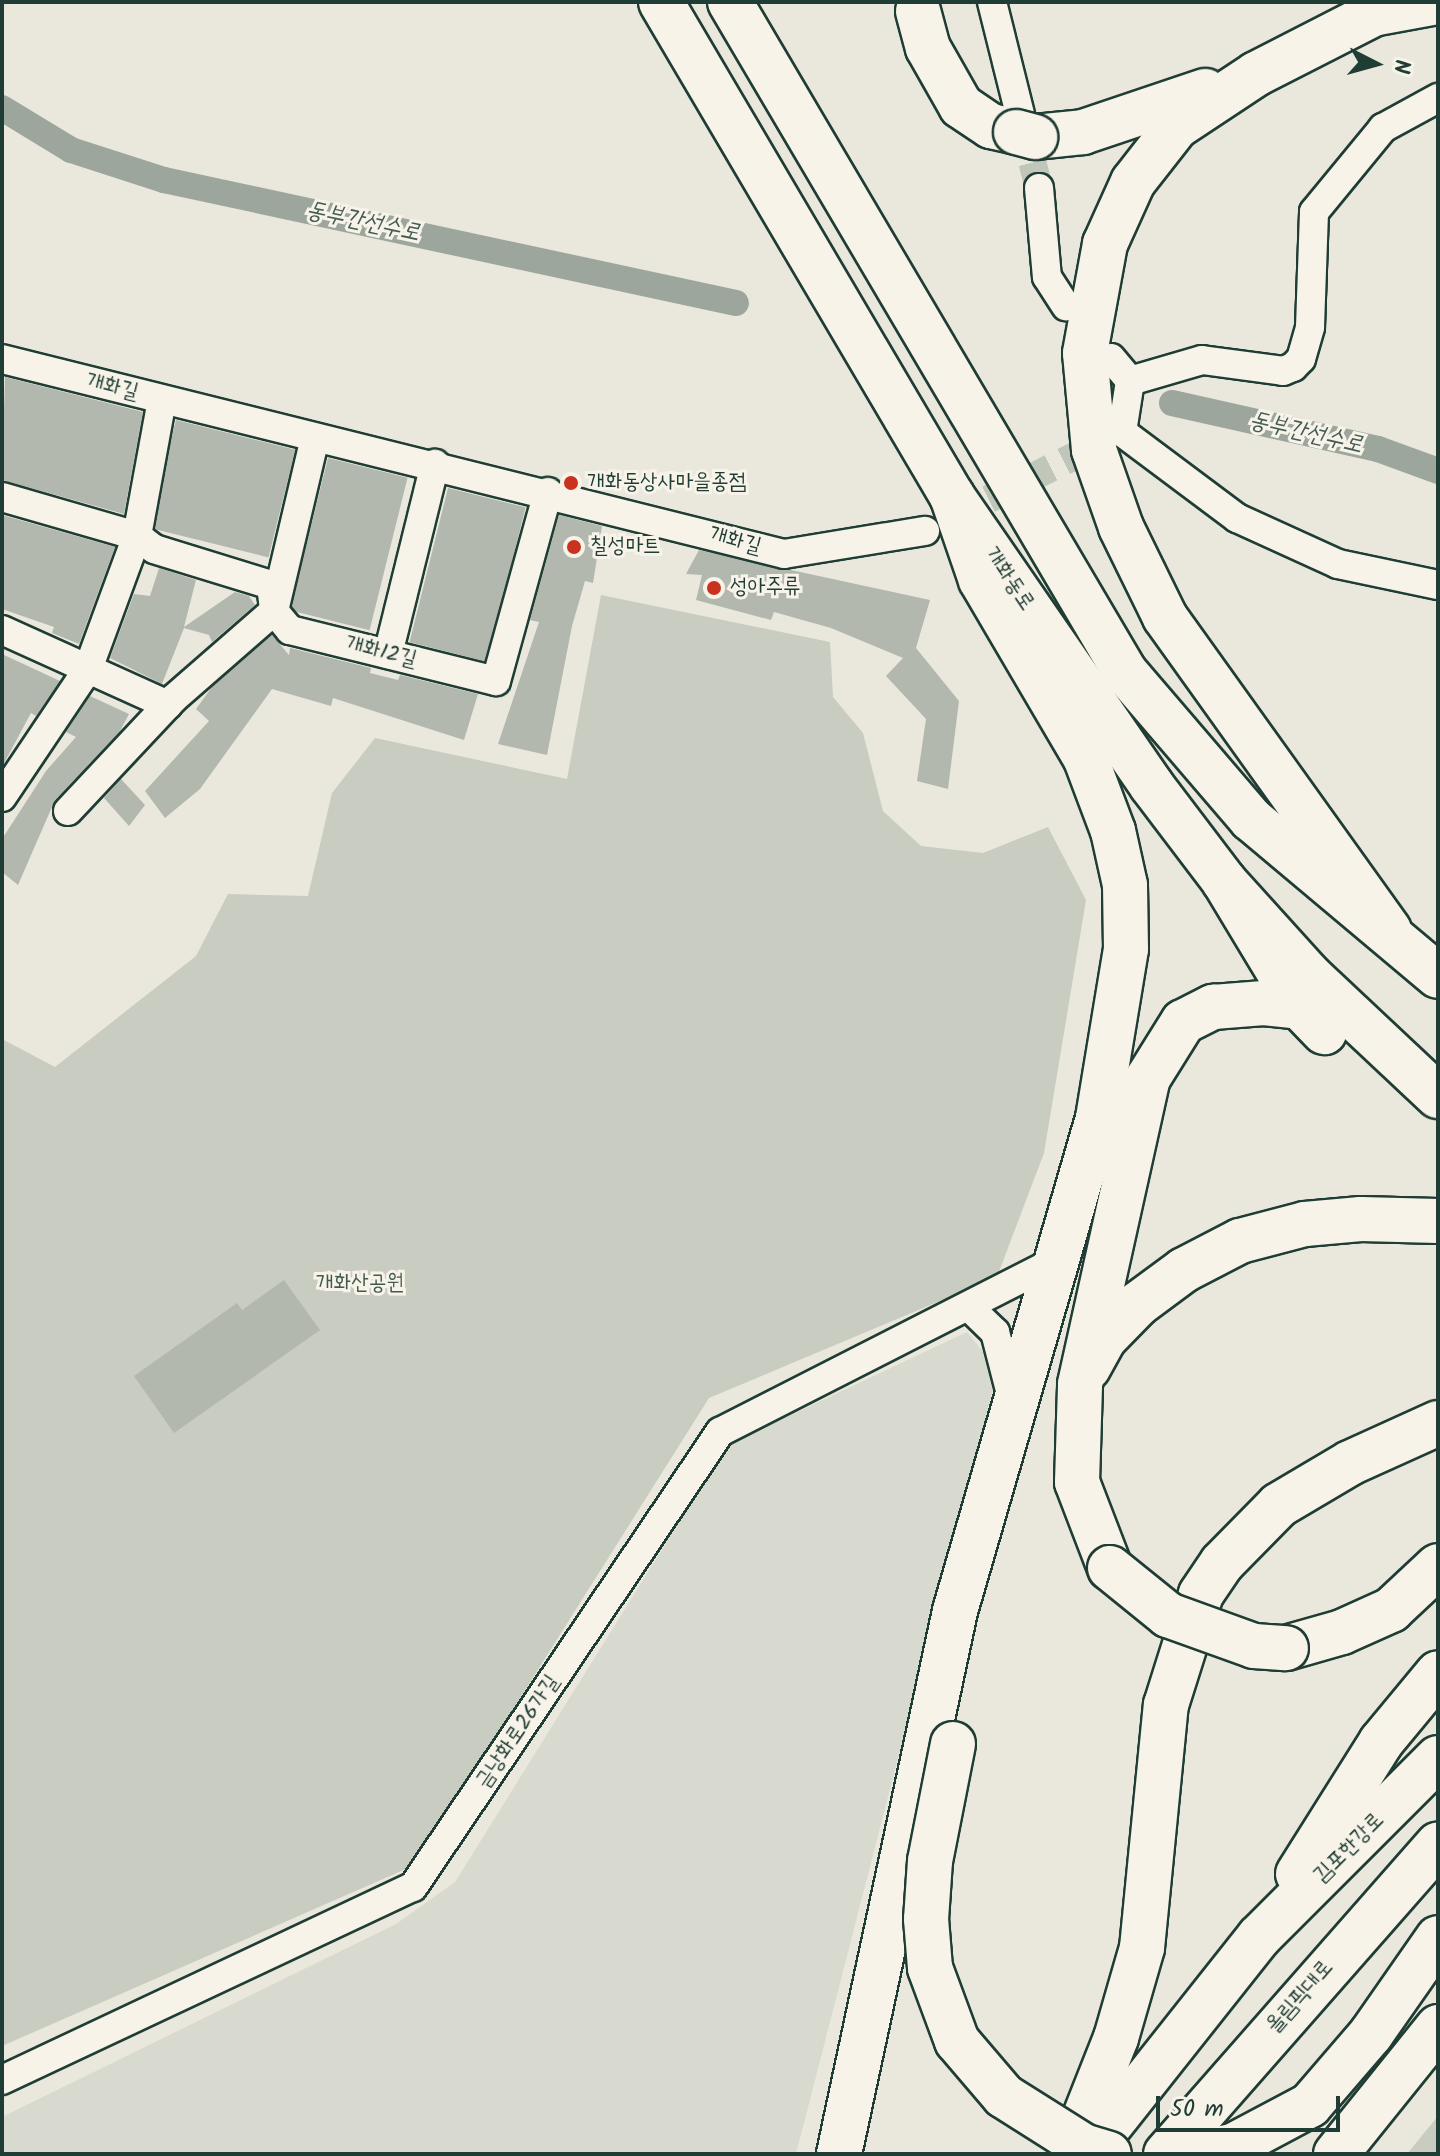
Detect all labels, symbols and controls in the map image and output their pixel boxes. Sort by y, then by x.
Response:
north arrow [1336,24,1416,104]
text: N [1382,58,1418,75]
water label: 동부간선수로 [303,196,423,248]
street label: 개화길 [83,368,141,406]
water label: 동부간선수로 [1246,406,1366,460]
place label: 개화동상사마을종점 [587,470,746,496]
marker: 개화동상사마을종점 [562,474,580,492]
street label: 개화길 [706,521,764,561]
place label: 칠성마트 [590,534,661,560]
marker: 칠성마트 [565,538,583,556]
street label: 개화동로 [978,542,1040,616]
place label: 성아주류 [730,575,801,601]
marker: 성아주류 [705,579,723,597]
street label: 개화12길 [342,630,420,674]
park label: 개화산공원 [316,1271,404,1297]
street label: 금낭화로26가길 [470,1670,566,1794]
street label: 김포한강로 [1308,1807,1390,1889]
street label: 올림픽대로 [1261,1955,1339,2039]
scale bar [1160,2080,1344,2130]
text: 50 m [1170,2090,1224,2129]

